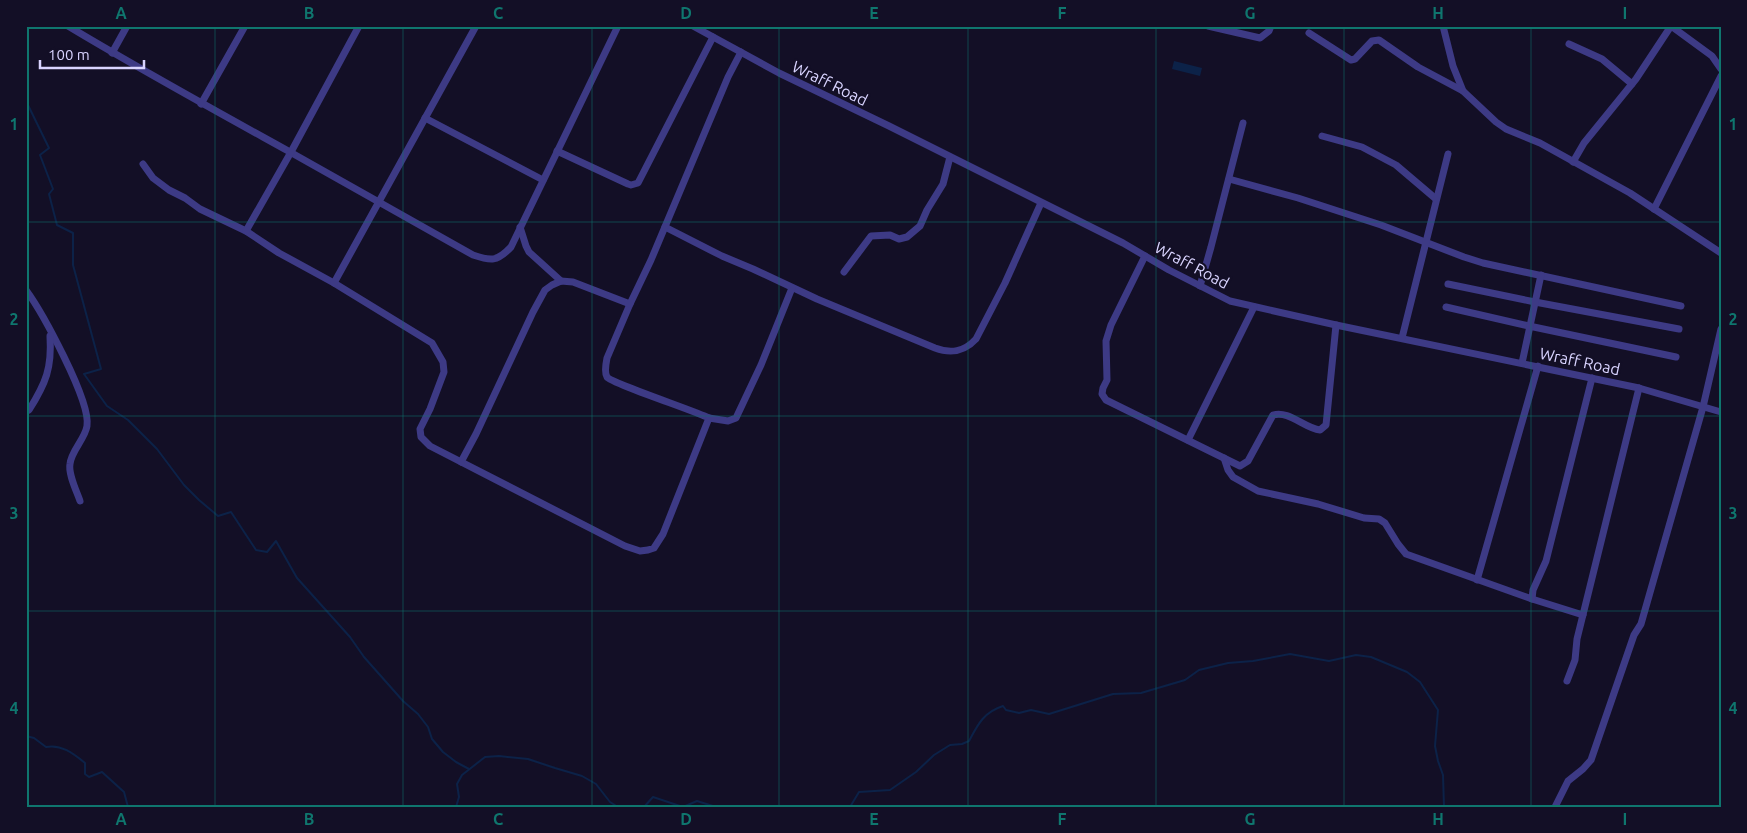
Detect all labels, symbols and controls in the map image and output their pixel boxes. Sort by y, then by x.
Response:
text: A [115,4,127,22]
text: B [304,4,314,22]
text: C [493,4,503,22]
text: D [680,4,692,22]
text: E [869,4,879,22]
text: F [1058,4,1067,22]
text: G [1244,4,1256,22]
text: H [1432,4,1444,22]
text: I [1623,4,1627,22]
scale bar [40,38,144,70]
text: 100 m [48,46,90,63]
street label: Wraff Road [789,57,871,109]
text: 1 [9,115,19,133]
text: 1 [1728,115,1738,133]
street label: Wraff Road [1152,238,1232,292]
text: 2 [9,310,19,328]
text: 2 [1728,310,1738,328]
street label: Wraff Road [1538,344,1622,378]
text: 3 [9,504,19,522]
text: 3 [1728,504,1738,522]
text: 4 [9,699,19,717]
text: 4 [1728,699,1738,717]
text: A [115,810,127,828]
text: B [304,810,314,828]
text: C [493,810,503,828]
text: D [680,810,692,828]
text: E [869,810,879,828]
text: F [1058,810,1067,828]
text: G [1244,810,1256,828]
text: H [1432,810,1444,828]
text: I [1623,810,1627,828]

